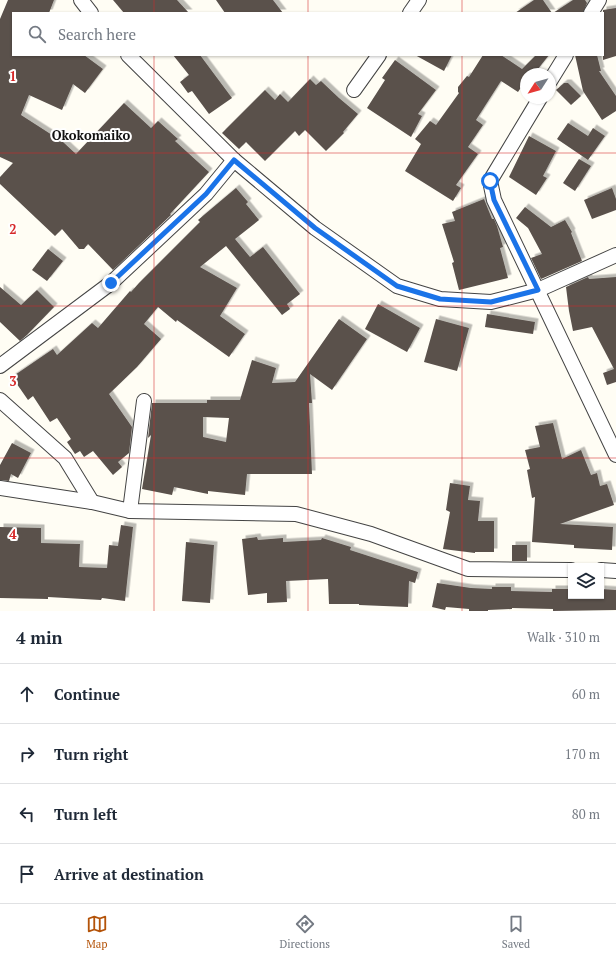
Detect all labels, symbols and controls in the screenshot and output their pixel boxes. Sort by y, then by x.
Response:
search box [12,12,604,56]
icon: search [26,23,48,45]
text: Search here [58,24,136,44]
text: 1 [9,67,17,85]
north arrow [520,68,556,104]
district label: Okokomaiko [52,126,131,144]
route start [481,172,499,190]
text: 2 [9,220,17,238]
route end [102,274,120,292]
text: 3 [9,372,17,390]
text: 4 [9,525,17,543]
map controls [568,563,604,599]
button: layers [568,563,604,599]
text: 4 min [16,626,63,649]
text: Walk · 310 m [527,628,600,646]
icon: ahead [16,683,38,705]
text: Continue [54,684,120,704]
text: 60 m [572,685,600,703]
icon: right [16,743,38,765]
text: Turn right [54,744,129,764]
text: 170 m [565,745,600,763]
icon: left [16,803,38,825]
text: Turn left [54,804,118,824]
text: 80 m [572,805,600,823]
icon: arrive [16,863,38,885]
text: Arrive at destination [54,864,204,884]
tab: Map [86,913,108,951]
tab: Directions [279,913,330,951]
tab: Saved [502,913,530,951]

